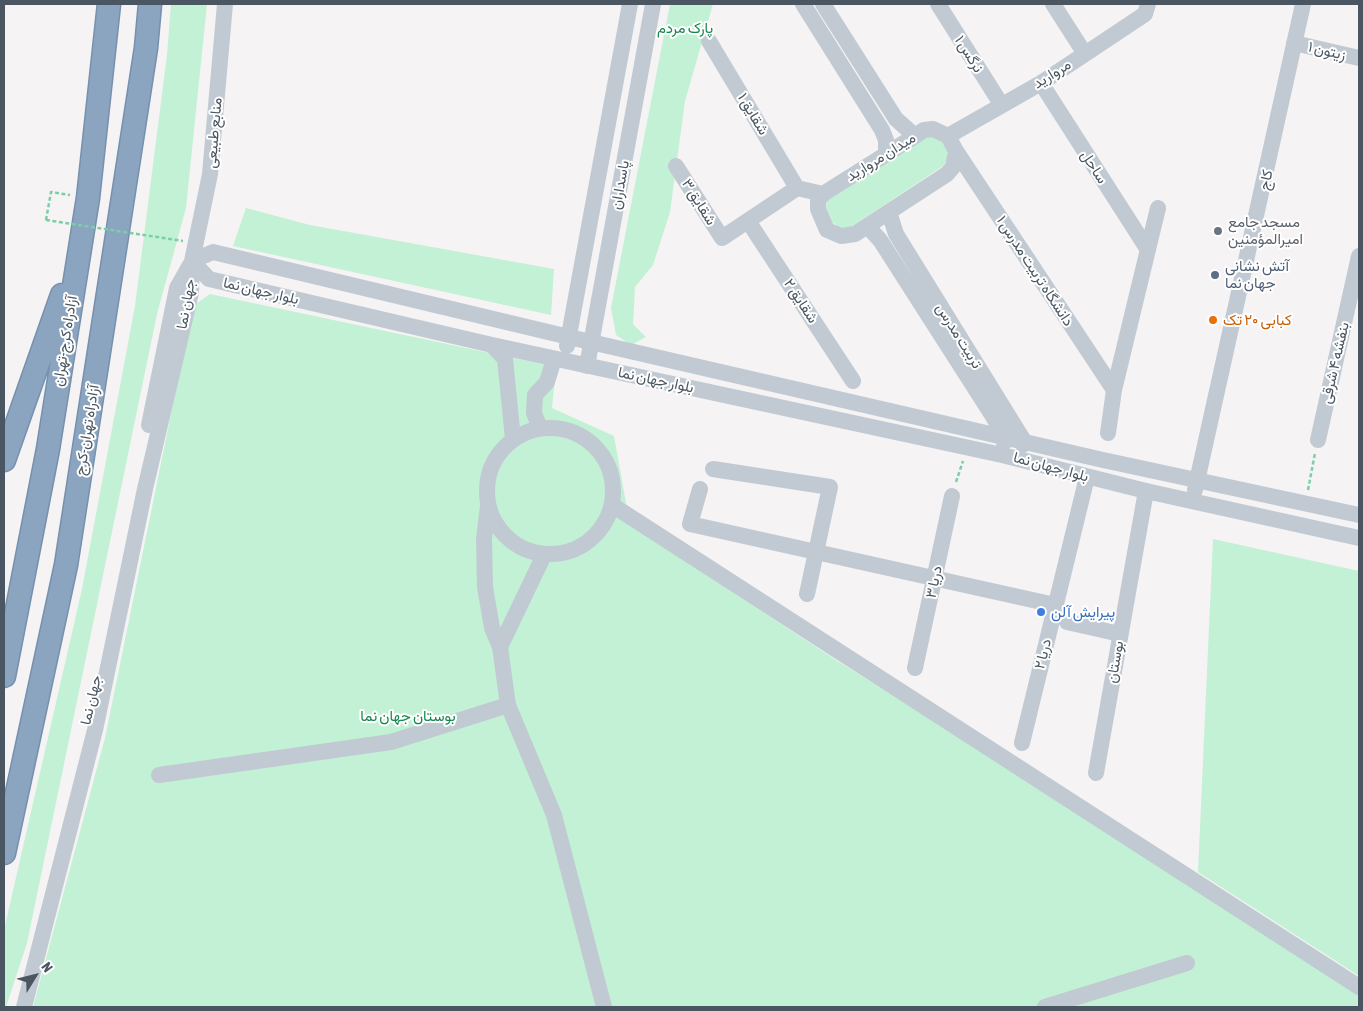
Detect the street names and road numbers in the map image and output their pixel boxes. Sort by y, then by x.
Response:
street label: نرگس ۱ [951,32,987,76]
street label: زیتون ۱ [1306,38,1348,64]
street label: مروارید [1030,55,1074,93]
street label: شقایق ۱ [733,90,773,138]
street label: منابع طبیعی [202,97,226,169]
street label: میدان مروارید [843,129,919,185]
street label: ساحل [1077,147,1111,187]
street label: پاسداران [607,159,633,211]
street label: کاج [1255,168,1277,192]
street label: شقایق ۳ [678,175,720,229]
street label: ۱ دانشگاه تربیت مدرس [993,212,1077,330]
street label: بلوار جهان نما [221,274,301,308]
street label: شقایق ۲ [780,275,822,327]
street label: جهان نما [173,278,199,330]
street label: آزادراه کرج-تهران [49,294,81,388]
street label: تربیت مدرس [932,300,986,372]
street label: بنفشه ۴ شرقی [1317,320,1353,406]
street label: بلوار جهان نما [616,363,696,397]
street label: آزادراه تهران-کرج [71,383,103,477]
street label: بلوار جهان نما [1011,448,1091,486]
street label: دریا ۳ [922,564,946,600]
street label: دریا ۲ [1031,637,1055,671]
street label: بوستان [1102,639,1128,685]
street label: جهان نما [77,673,105,727]

